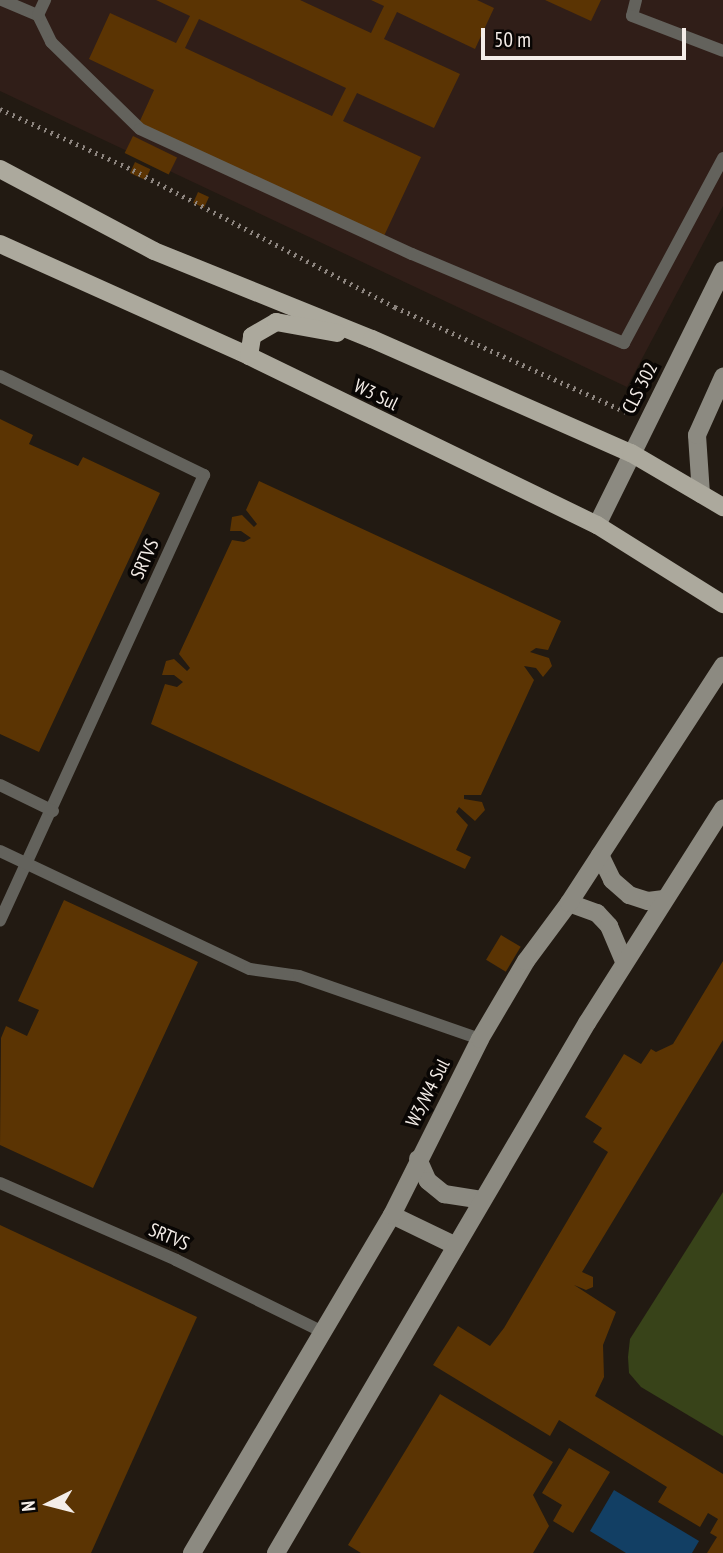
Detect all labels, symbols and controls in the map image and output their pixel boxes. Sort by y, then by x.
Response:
scale bar [485,14,690,58]
text: 50 m [494,26,531,53]
street label: CLS 302 [617,359,663,417]
street label: W3 Sul [350,375,402,415]
street label: SRTVS [126,535,164,583]
street label: W3/W4 Sul [401,1055,455,1131]
street label: SRTVS [145,1218,193,1256]
north arrow [14,1469,84,1539]
text: N [16,1500,41,1513]

